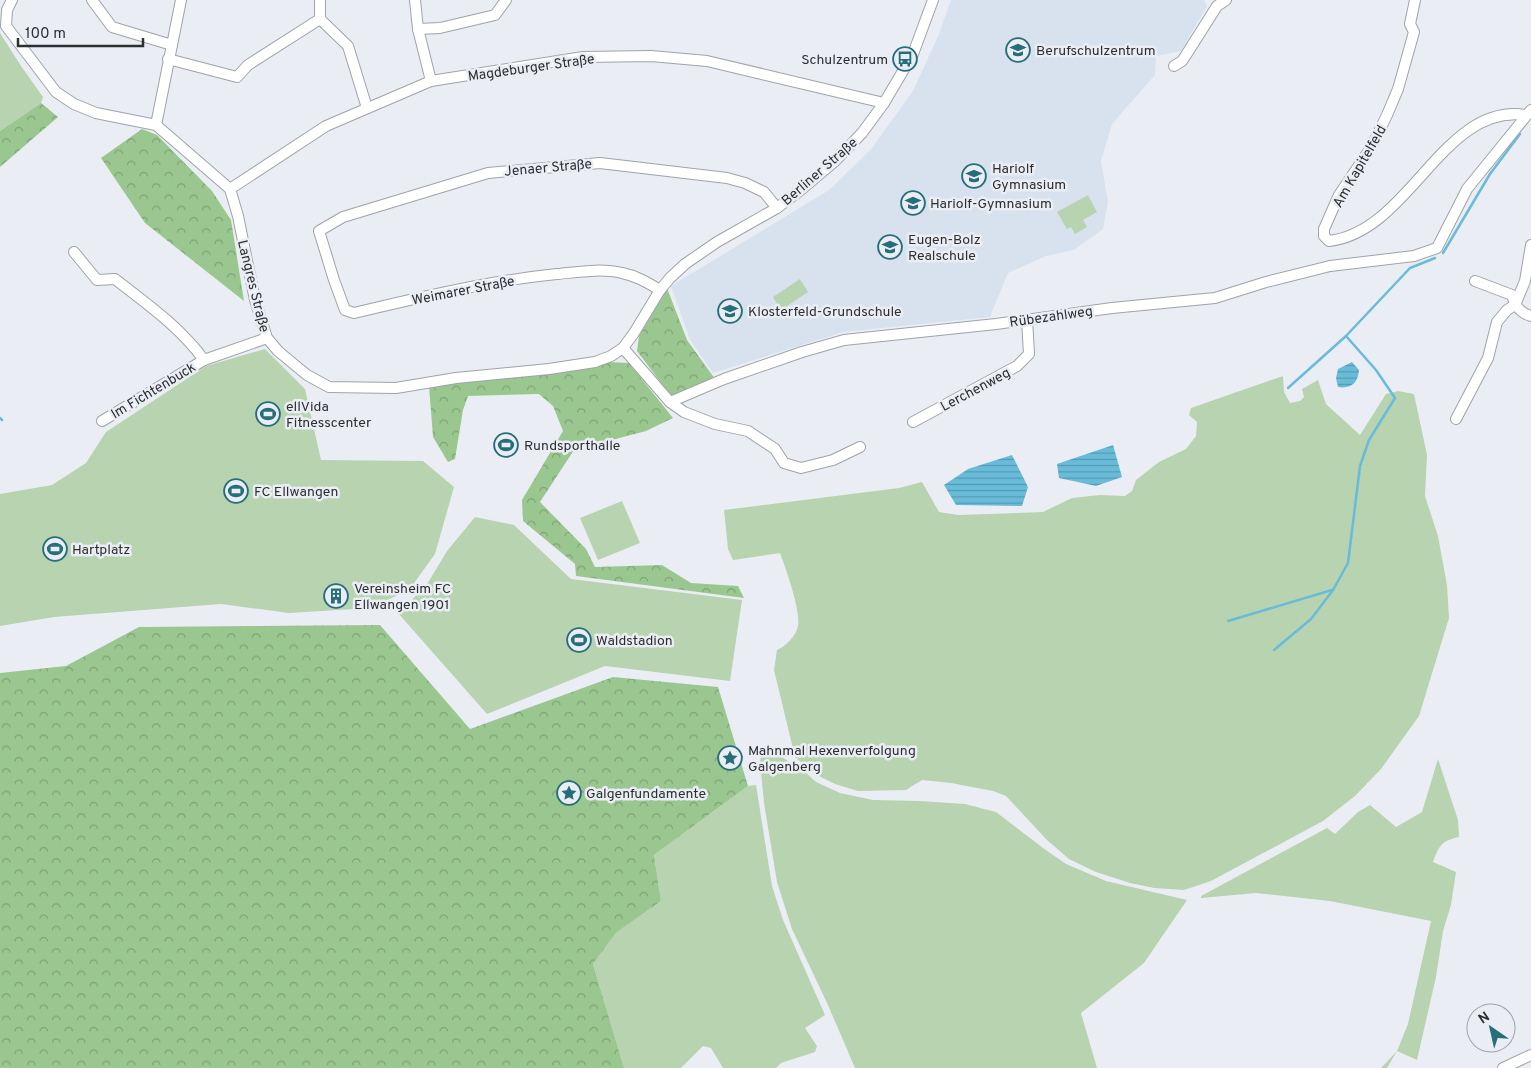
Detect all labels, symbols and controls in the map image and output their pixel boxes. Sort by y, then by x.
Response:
scale bar [18,15,142,47]
text: 100 m [25,25,66,44]
school or university icon: Berufschulzentrum [1005,37,1031,63]
place label: Berufschulzentrum [1036,43,1156,60]
bus stop icon: Schulzentrum [892,46,918,72]
street label: Magdeburger Straße [467,51,596,86]
place label: Schulzentrum [801,52,888,69]
street label: Am Kapitelfeld [1330,122,1391,211]
street label: Berliner Straße [779,135,861,210]
street label: Jenaer Straße [504,156,593,181]
place label: Hariolf Gymnasium [992,161,1066,194]
school or university icon: Hariolf Gymnasium [961,163,987,189]
school or university icon: Hariolf-Gymnasium [900,190,926,216]
place label: Hariolf-Gymnasium [930,196,1052,213]
place label: Eugen-Bolz Realschule [908,232,981,265]
school or university icon: Eugen-Bolz Realschule [877,234,903,260]
street label: Langres Straße [233,238,272,334]
street label: Weimarer Straße [410,273,516,310]
school or university icon: Klosterfeld-Grundschule [717,298,743,324]
street label: Rübezahlweg [1008,303,1094,332]
place label: Klosterfeld-Grundschule [748,304,902,321]
street label: Im Fichtenbuck [108,359,199,423]
street label: Lerchenweg [938,365,1014,416]
place label: ellVida Fitnesscenter [286,399,372,432]
sports icon: ellVida Fitnesscenter [255,401,281,427]
sports icon: Rundsporthalle [493,432,519,458]
place label: Rundsporthalle [524,438,620,455]
sports icon: FC Ellwangen [223,478,249,504]
place label: FC Ellwangen [254,484,338,501]
sports icon: Hartplatz [42,536,68,562]
place label: Hartplatz [72,542,130,559]
place label: Vereinsheim FC Ellwangen 1901 [354,581,451,614]
building icon: Vereinsheim FC Ellwangen 1901 [323,583,349,609]
sports icon: Waldstadion [566,627,592,653]
place label: Waldstadion [596,633,673,650]
place label: Mahnmal Hexenverfolgung Galgenberg [748,743,916,776]
place icon: Mahnmal Hexenverfolgung Galgenberg [717,745,743,771]
place icon: Galgenfundamente [556,780,582,806]
place label: Galgenfundamente [586,786,706,803]
north arrow [1466,1003,1516,1053]
text: N [1476,1009,1493,1028]

